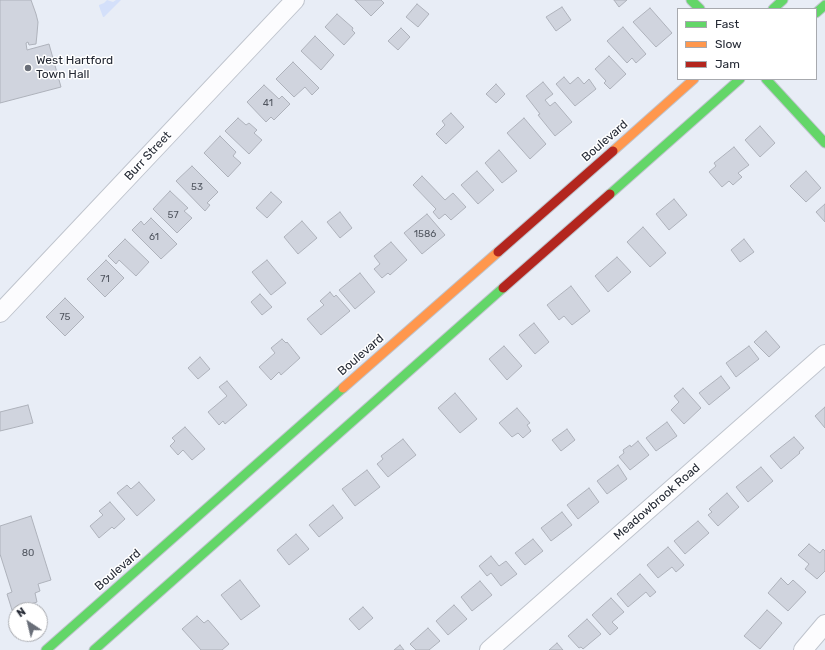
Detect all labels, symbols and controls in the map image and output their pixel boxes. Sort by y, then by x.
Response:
legend [677,8,817,80]
text: Fast [715,17,739,31]
text: Slow [715,37,742,51]
place label: West Hartford Town Hall [36,54,113,82]
text: Jam [715,57,740,71]
marker: West Hartford Town Hall [23,63,33,73]
house number: 41 [263,97,273,109]
street label: Boulevard [579,117,631,165]
street label: Burr Street [122,128,174,184]
house number: 53 [191,181,203,193]
house number: 57 [167,209,179,221]
house number: 1586 [414,228,436,240]
house number: 61 [149,231,159,243]
house number: 71 [100,273,110,285]
house number: 75 [59,311,71,323]
street label: Boulevard [335,331,387,379]
street label: Meadowbrook Road [611,461,703,543]
street label: Boulevard [92,546,144,594]
house number: 80 [22,547,34,559]
north arrow [8,602,48,642]
text: N [14,605,28,620]

